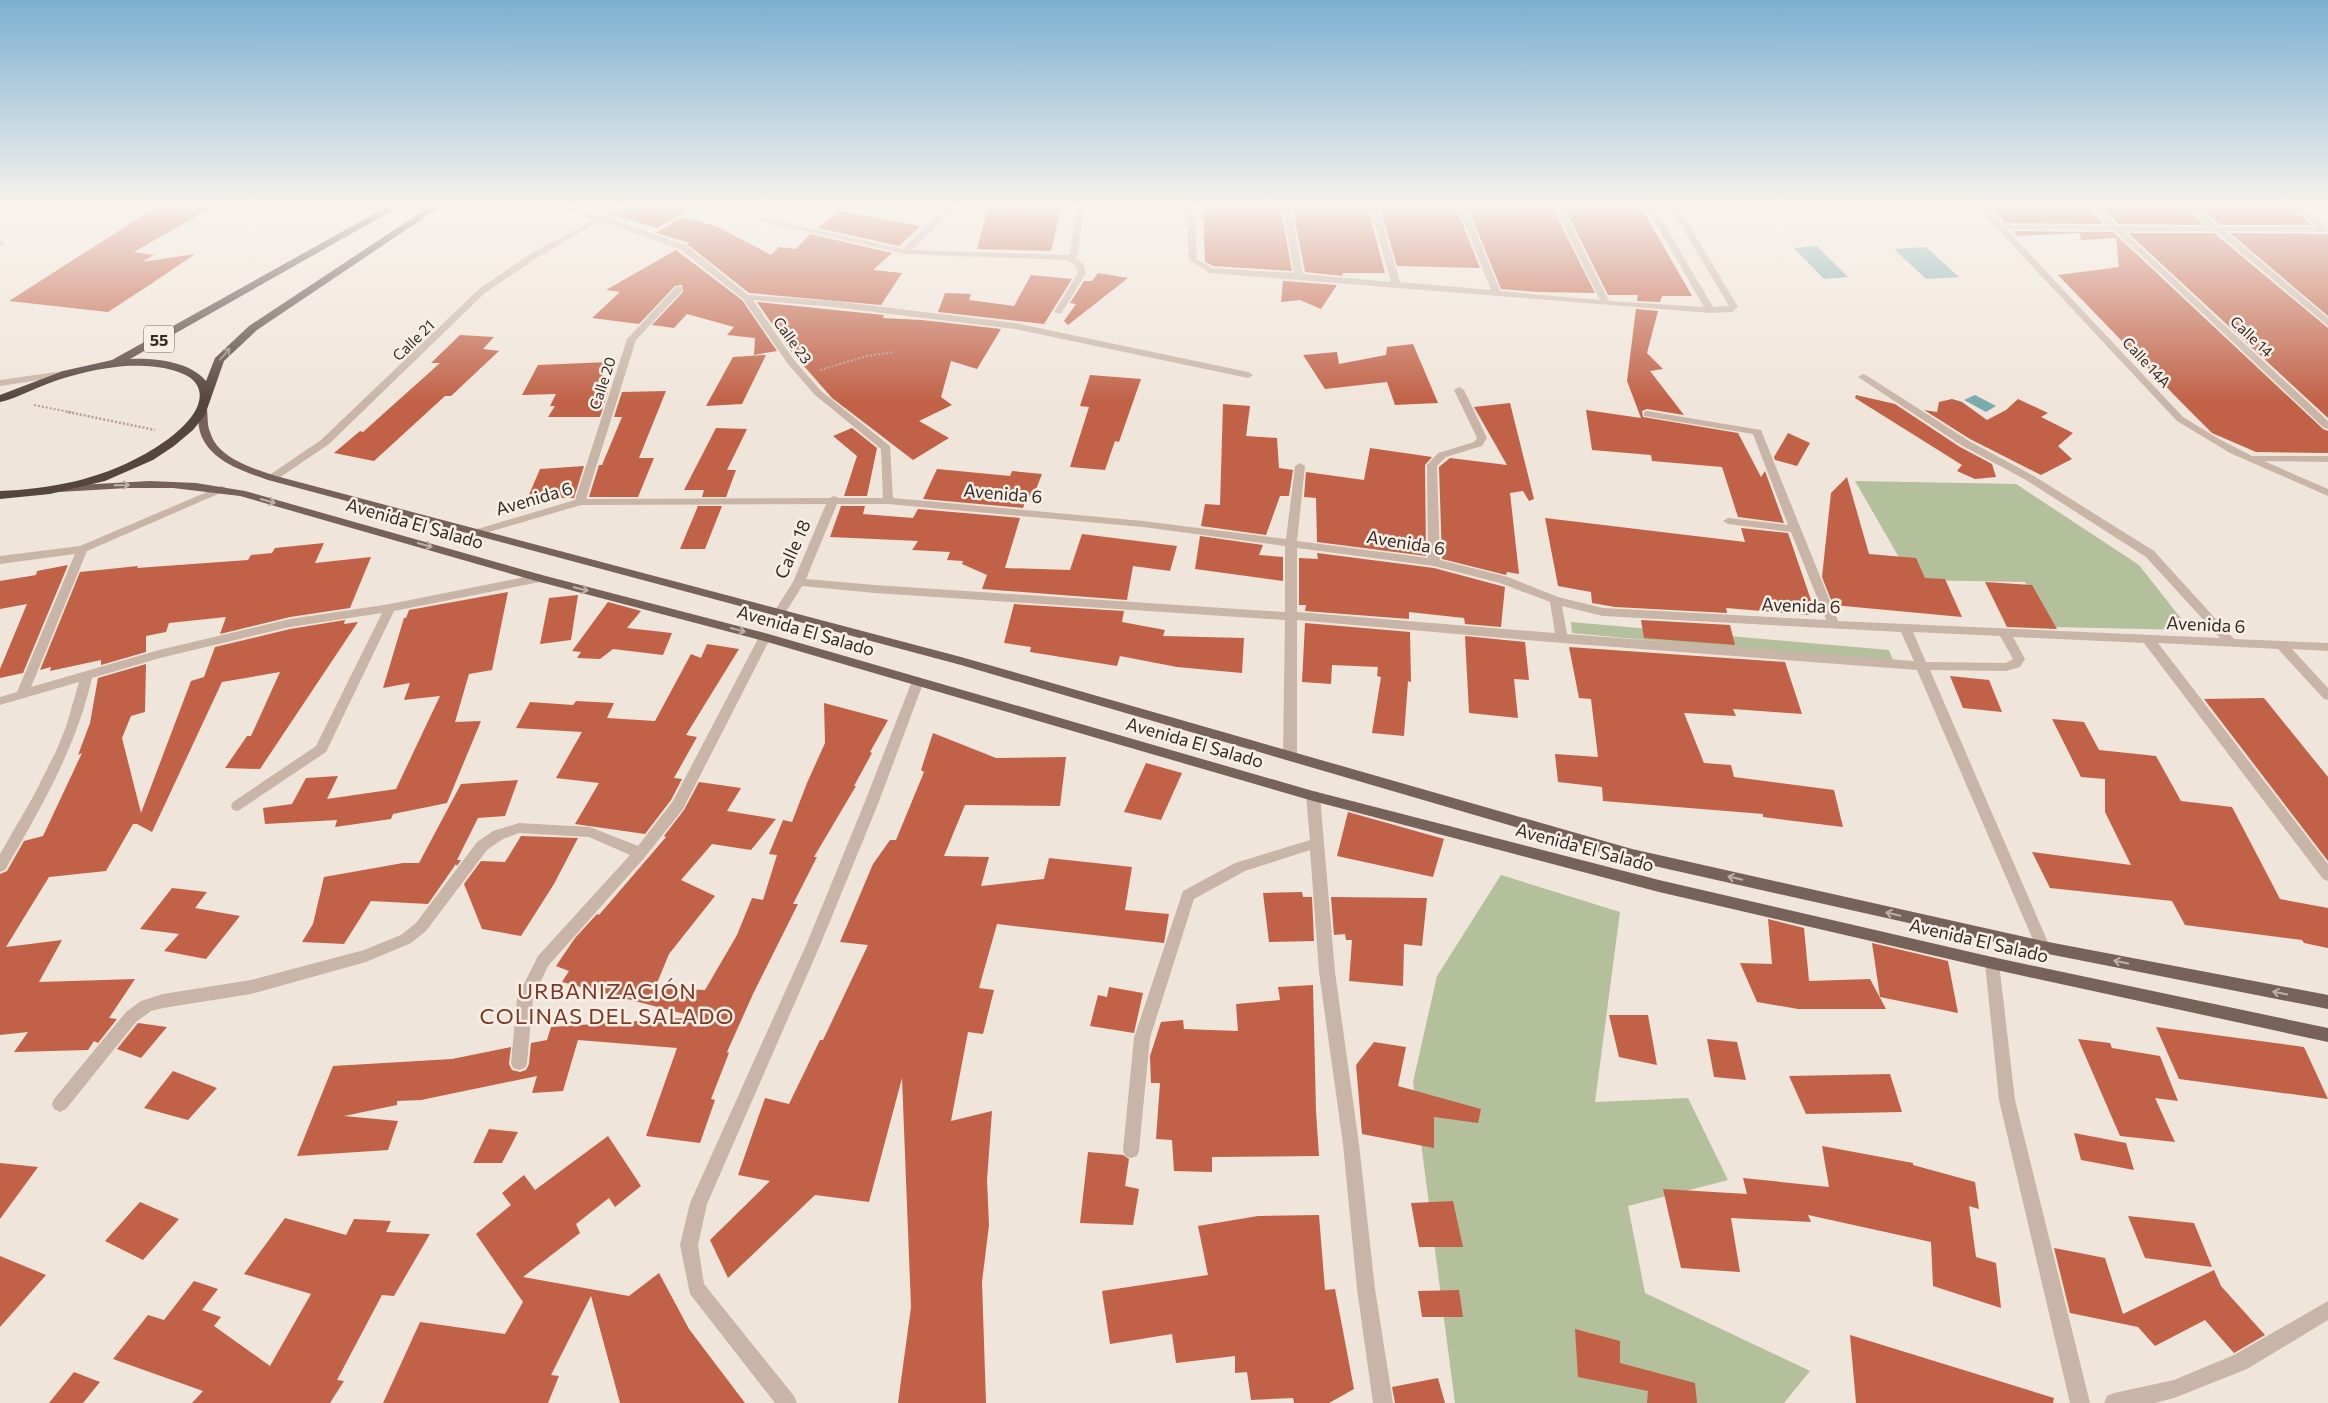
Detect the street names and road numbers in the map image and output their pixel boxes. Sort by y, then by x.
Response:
street label: Calle 14 [2227,312,2277,360]
street label: Calle 23 [770,313,816,367]
street label: Calle 21 [388,316,438,364]
road number: 55 [144,326,174,352]
street label: Calle 14A [2119,333,2175,391]
street label: Calle 20 [585,354,619,412]
street label: Avenida 6 [493,477,575,519]
street label: Avenida 6 [963,479,1043,507]
street label: Avenida El Salado [344,493,486,553]
street label: Calle 18 [769,516,815,582]
street label: Avenida 6 [1365,525,1447,559]
street label: Avenida 6 [1761,593,1841,617]
street label: Avenida El Salado [735,600,877,660]
street label: Avenida 6 [2166,611,2246,637]
street label: Avenida El Salado [1124,712,1266,772]
street label: Avenida El Salado [1513,818,1657,876]
street label: Avenida El Salado [1907,913,2051,967]

